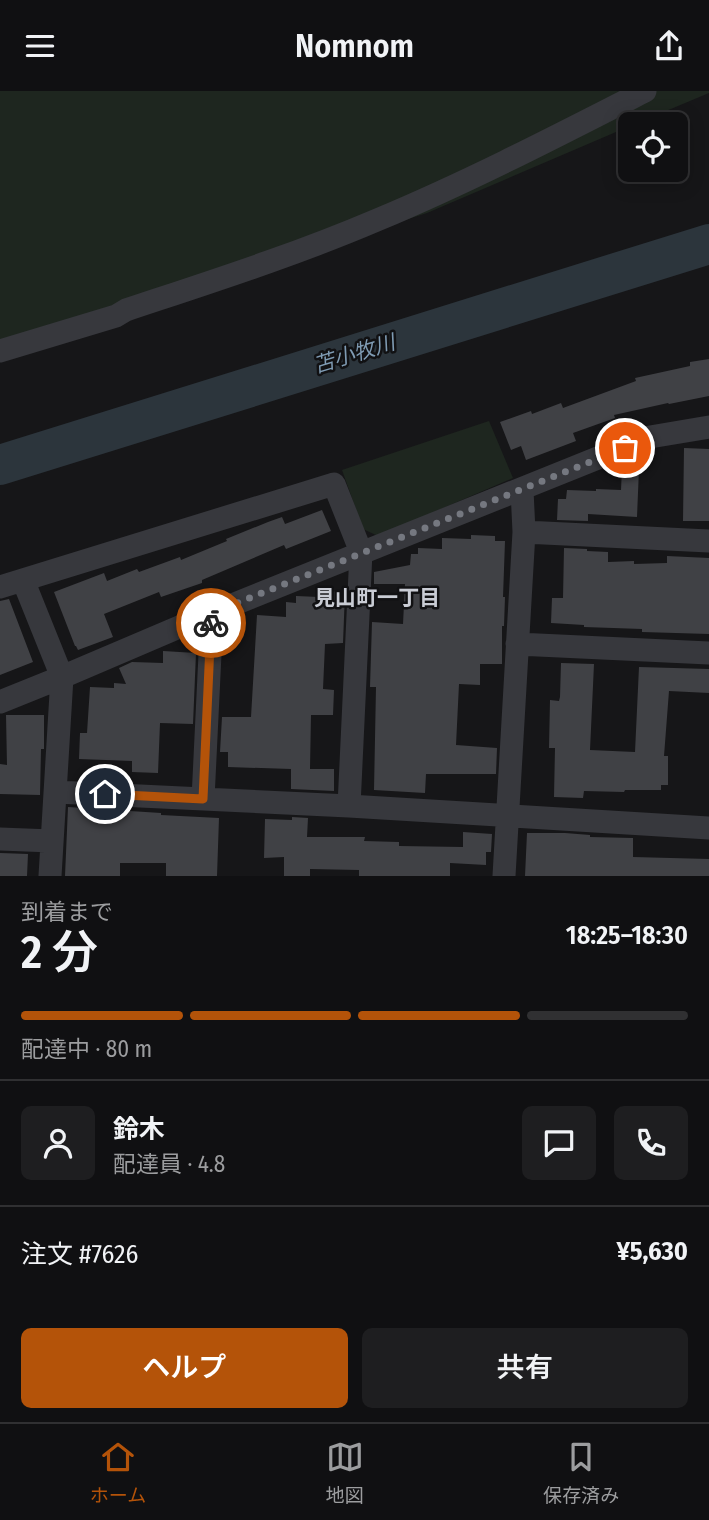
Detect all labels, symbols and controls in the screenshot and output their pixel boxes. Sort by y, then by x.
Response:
icon: menu [21,27,59,65]
text: Nomnom [295,27,414,65]
icon: share [650,27,688,65]
map controls [618,112,688,182]
button: locate [618,112,688,182]
water label: 苫小牧川 [310,329,400,379]
pin [595,418,655,478]
icon: bag [606,429,644,467]
district label: 見山町一丁目 [314,585,440,611]
courier [176,588,246,658]
icon: bike [192,604,230,642]
pin [75,764,135,824]
icon: home [86,775,124,813]
text: 到着まで [21,898,113,926]
text: 18:25–18:30 [566,920,688,951]
text: 2 分 [21,925,98,980]
text: 配達中 · 80 m [21,1035,152,1063]
button: person [21,1106,95,1180]
button: chat [522,1106,596,1180]
button: phone [614,1106,688,1180]
text: 鈴木 [113,1114,165,1145]
text: 配達員 · 4.8 [113,1150,225,1178]
text: ¥5,630 [617,1236,688,1267]
text: 注文 #7626 [21,1239,138,1270]
button: ヘルプ [21,1328,348,1408]
button: 共有 [362,1328,688,1408]
tab: ホーム [90,1438,146,1507]
tab: 地図 [326,1438,364,1507]
tab: 保存済み [543,1438,619,1507]

